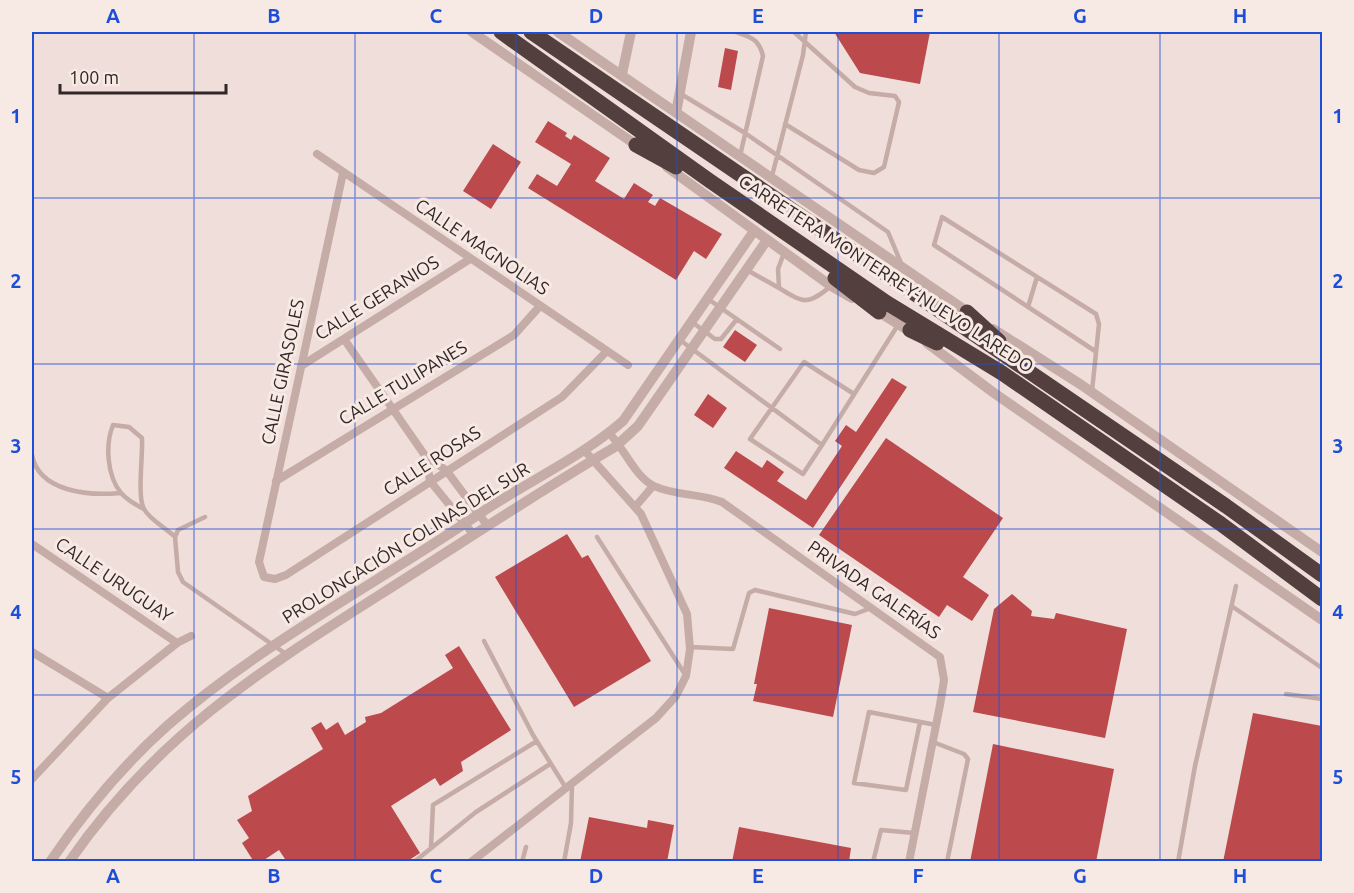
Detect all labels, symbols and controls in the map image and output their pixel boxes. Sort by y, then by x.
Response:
text: A [106,4,120,27]
text: B [267,4,281,27]
text: C [430,4,443,27]
text: D [589,4,603,27]
text: E [752,4,764,27]
text: F [912,4,924,27]
text: G [1073,4,1087,27]
text: H [1233,4,1247,27]
scale bar [60,57,226,95]
text: 100 m [69,67,119,87]
text: 1 [10,104,22,127]
text: 1 [1332,104,1344,127]
street label: CARRETERA MONTERREY-NUEVO LAREDO [735,170,1038,376]
street label: CALLE MAGNOLIAS [412,194,553,298]
street label: CALLE GERANIOS [311,251,442,343]
text: 2 [10,269,22,292]
text: 2 [1332,269,1344,292]
street label: CALLE GIRASOLES [257,297,307,446]
street label: CALLE TULIPANES [335,336,470,428]
street label: CALLE ROSAS [379,421,484,499]
text: 3 [10,434,22,457]
text: 3 [1332,434,1344,457]
street label: PROLONGACIÓN COLINAS DEL SUR [278,457,533,627]
street label: CALLE URUGUAY [52,533,177,626]
street label: PRIVADA GALERÍAS [804,535,945,642]
text: 4 [10,600,22,623]
text: 4 [1332,600,1344,623]
text: 5 [10,765,22,788]
text: 5 [1332,765,1344,788]
text: A [106,864,120,887]
text: B [267,864,281,887]
text: C [430,864,443,887]
text: D [589,864,603,887]
text: E [752,864,764,887]
text: F [912,864,924,887]
text: G [1073,864,1087,887]
text: H [1233,864,1247,887]

